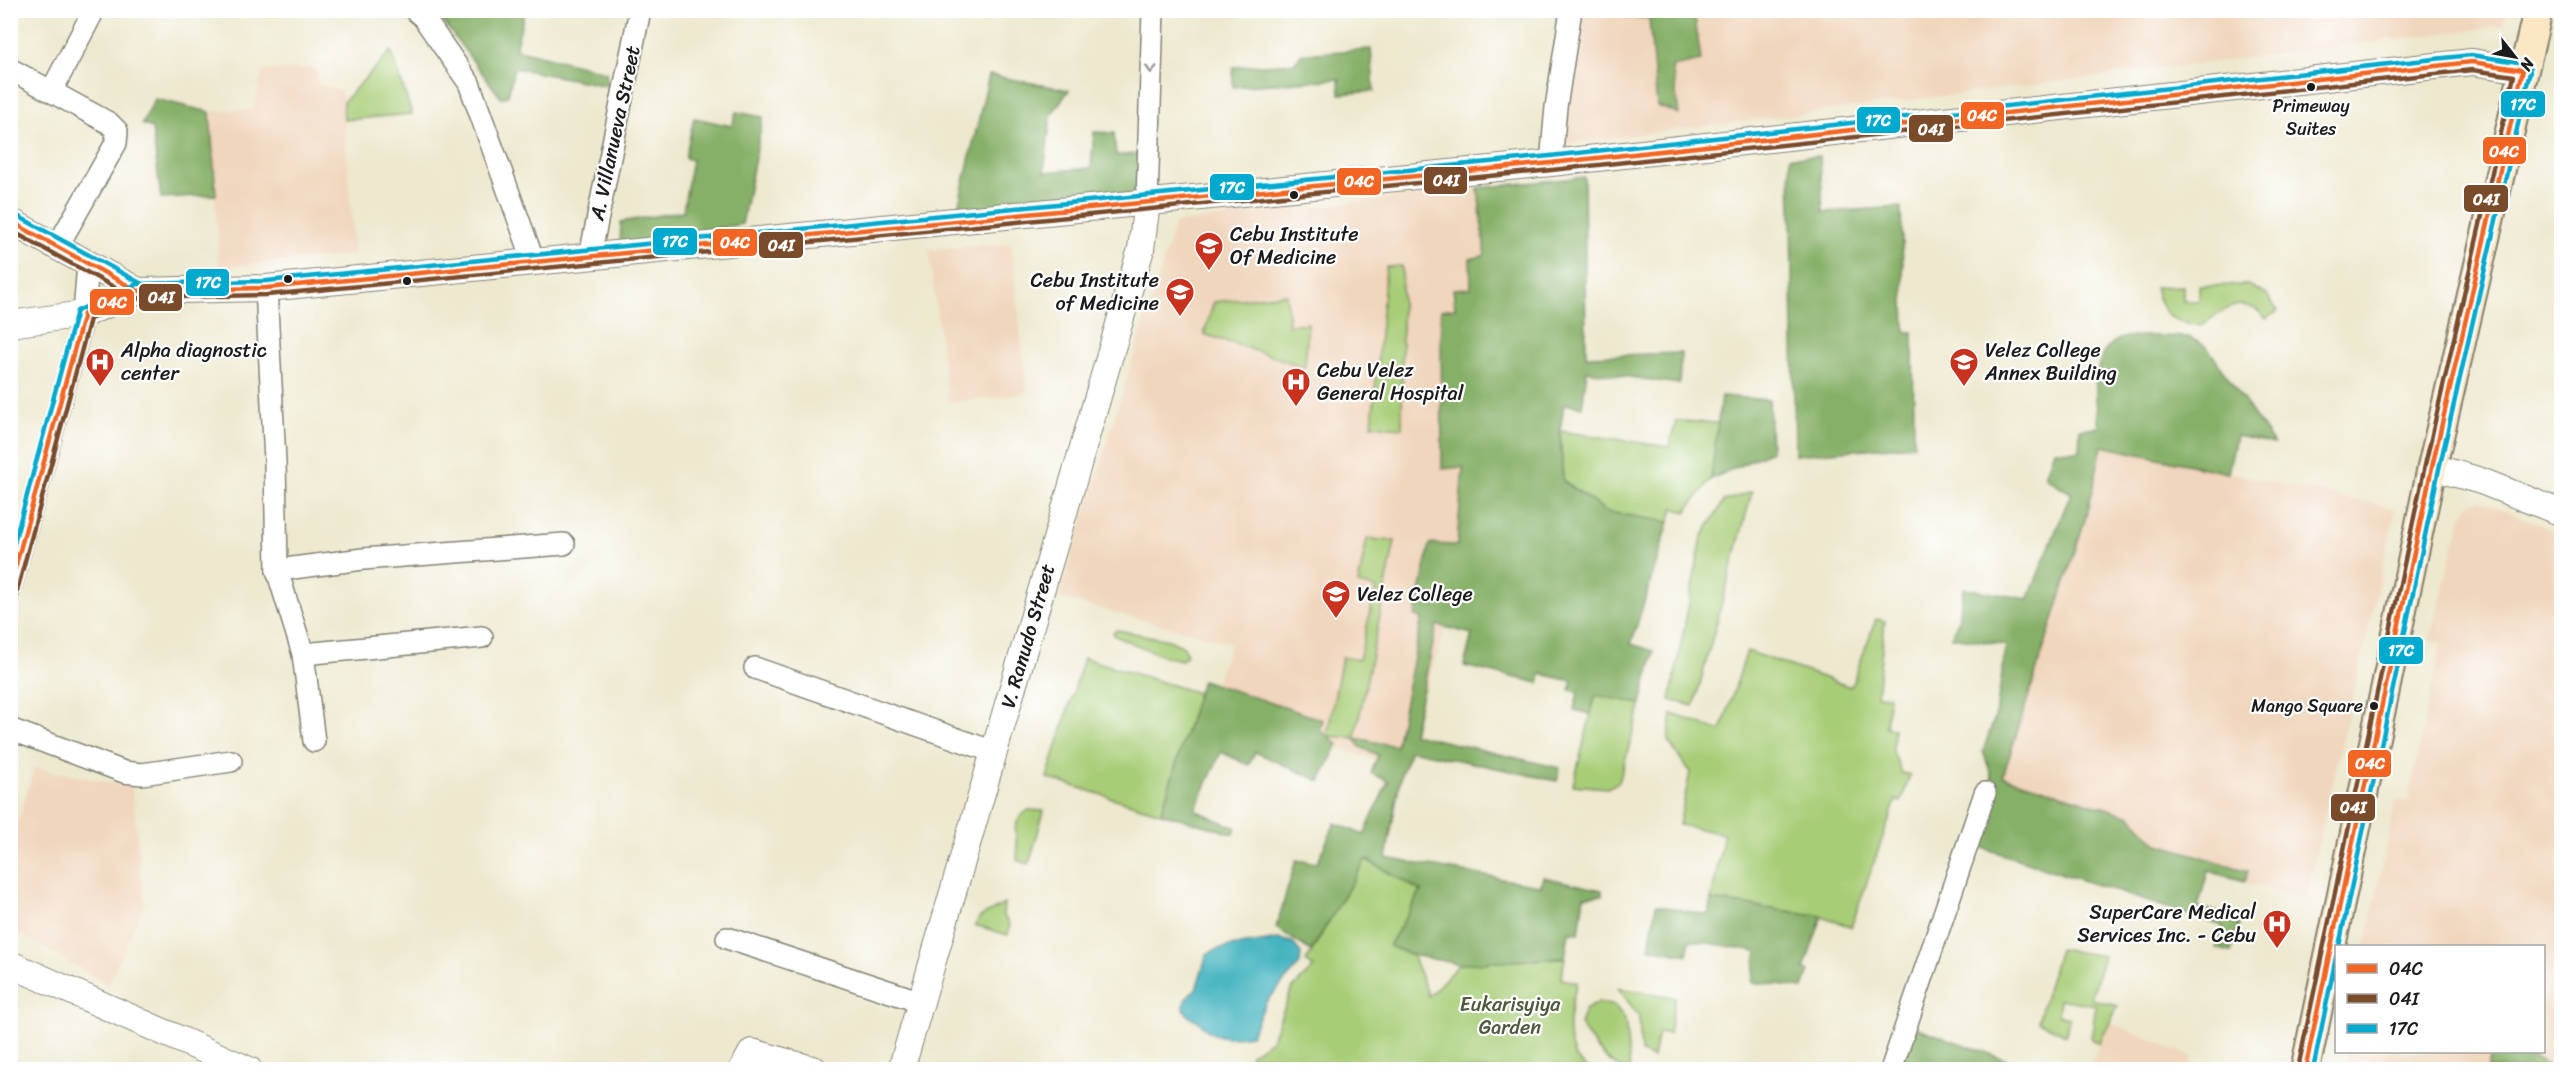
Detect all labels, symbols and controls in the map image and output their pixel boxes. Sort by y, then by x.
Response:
north arrow [2485,27,2545,87]
street label: A. Villanueva Street [579,42,651,225]
text: N [2512,51,2543,77]
one-way arrow [1145,64,1157,73]
marker: Primeway Suites [2305,81,2317,93]
place label: Primeway Suites [2272,90,2350,145]
line badge: 17C [2500,90,2546,118]
text: 17C [2510,90,2537,119]
line badge: 04C [1960,101,2005,130]
text: 04C [1967,101,1998,130]
line badge: 17C [1856,106,1901,134]
text: 17C [1865,106,1892,135]
line badge: 04I [1908,114,1954,143]
text: 04I [1918,115,1946,144]
line badge: 04C [2482,136,2527,165]
text: 04C [2489,137,2520,166]
line badge: 04I [1423,166,1468,195]
text: 04I [1433,166,1461,195]
line badge: 04C [1336,167,1382,196]
text: 04C [1344,167,1375,196]
line badge: 17C [1209,173,1255,201]
text: 17C [1219,173,1246,202]
line badge: 04I [2463,184,2509,213]
text: 04I [2473,185,2501,214]
unlabelled marker [1288,189,1300,201]
place label: Cebu Institute Of Medicine [1230,217,1359,275]
line badge: 17C [652,227,698,256]
text: 17C [662,227,689,256]
line badge: 04C [712,228,758,257]
text: 04C [720,228,751,257]
school or university icon: Cebu Institute Of Medicine [1193,230,1225,272]
line badge: 04I [758,231,804,259]
text: 04I [768,231,796,260]
place label: Cebu Institute of Medicine [1030,263,1159,321]
line badge: 17C [185,268,230,297]
text: 17C [195,268,222,297]
unlabelled marker [282,273,294,285]
unlabelled marker [401,275,413,287]
school or university icon: Cebu Institute of Medicine [1164,276,1196,318]
line badge: 04I [138,283,183,312]
text: 04I [148,283,176,312]
line badge: 04C [89,288,135,316]
text: 04C [97,288,128,317]
place label: Alpha diagnostic center [120,333,267,391]
place label: Velez College Annex Building [1984,333,2117,391]
hospital icon: Alpha diagnostic center [84,346,116,388]
school or university icon: Velez College Annex Building [1948,346,1980,388]
place label: Cebu Velez General Hospital [1317,353,1465,411]
hospital icon: Cebu Velez General Hospital [1280,366,1312,408]
street label: V. Ranudo Street [991,560,1065,712]
place label: Velez College [1357,577,1473,612]
school or university icon: Velez College [1320,578,1352,620]
line badge: 17C [2378,636,2424,665]
text: 17C [2388,636,2415,665]
place label: Mango Square [2251,690,2363,722]
marker: Mango Square [2368,700,2380,712]
line badge: 04C [2347,749,2392,778]
text: 04C [2355,749,2386,778]
line badge: 04I [2330,793,2376,822]
text: 04I [2340,793,2368,822]
place label: SuperCare Medical Services Inc. - Cebu [2077,895,2256,953]
hospital icon: SuperCare Medical Services Inc. - Cebu [2261,908,2293,950]
legend [2335,945,2545,1053]
text: 04C [2389,953,2424,985]
text: 04I [2389,983,2421,1015]
park label: Eukarisyiya Garden [1460,987,1561,1045]
text: 17C [2389,1013,2419,1045]

